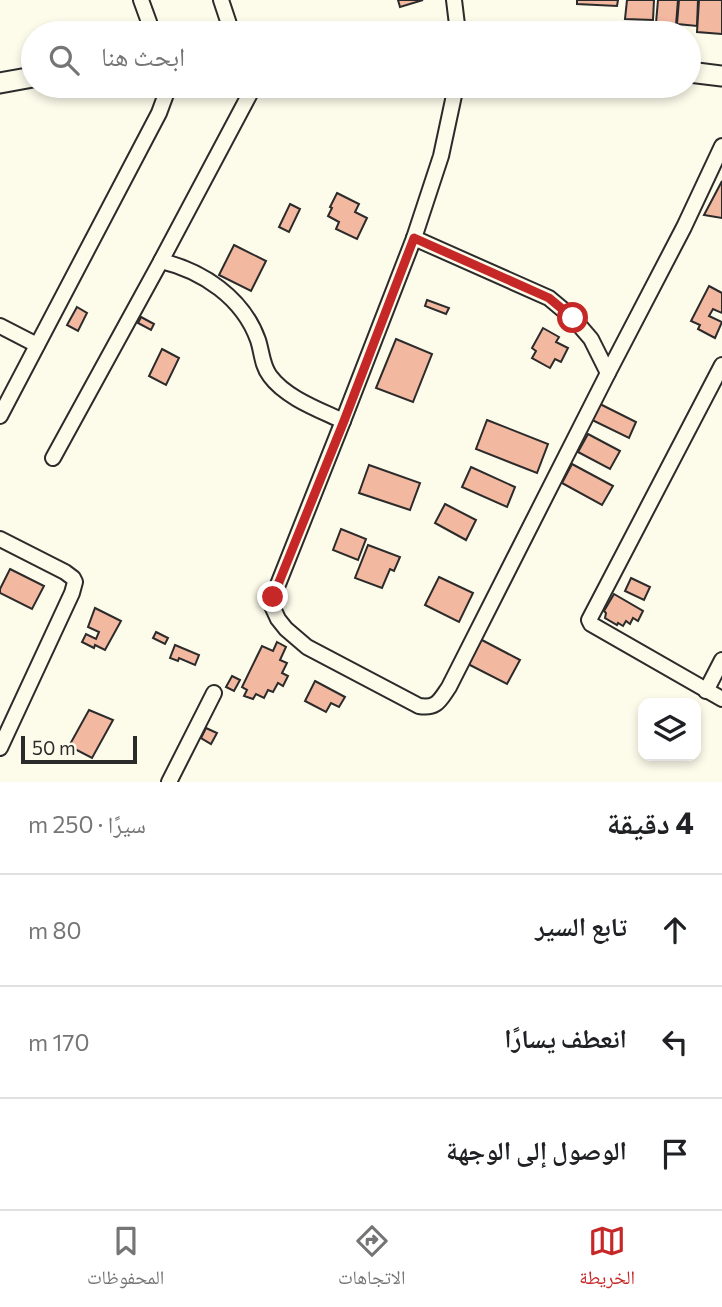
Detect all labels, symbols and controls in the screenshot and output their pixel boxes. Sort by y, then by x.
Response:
search box [21,21,701,98]
text: ابحث هنا [101,40,185,71]
icon: search [45,41,83,79]
route start [557,302,588,333]
route end [257,581,288,612]
map controls [638,698,701,761]
button: layers [638,698,701,761]
scale bar [21,733,136,765]
text: 50 m [32,736,76,759]
text: 4 دقيقة [607,803,694,840]
text: سيرًا · 250 m [28,810,146,838]
text: تابع السير [535,910,627,941]
icon: ahead [656,911,694,949]
text: 80 m [28,916,81,944]
text: انعطف يسارًا [504,1022,627,1053]
icon: left [656,1023,694,1061]
text: 170 m [28,1028,89,1056]
text: الوصول إلى الوجهة [446,1134,627,1165]
icon: arrive [656,1135,694,1173]
tab: المحفوظات [87,1222,164,1296]
tab: الاتجاهات [338,1222,405,1296]
tab: الخريطة [579,1222,635,1296]

